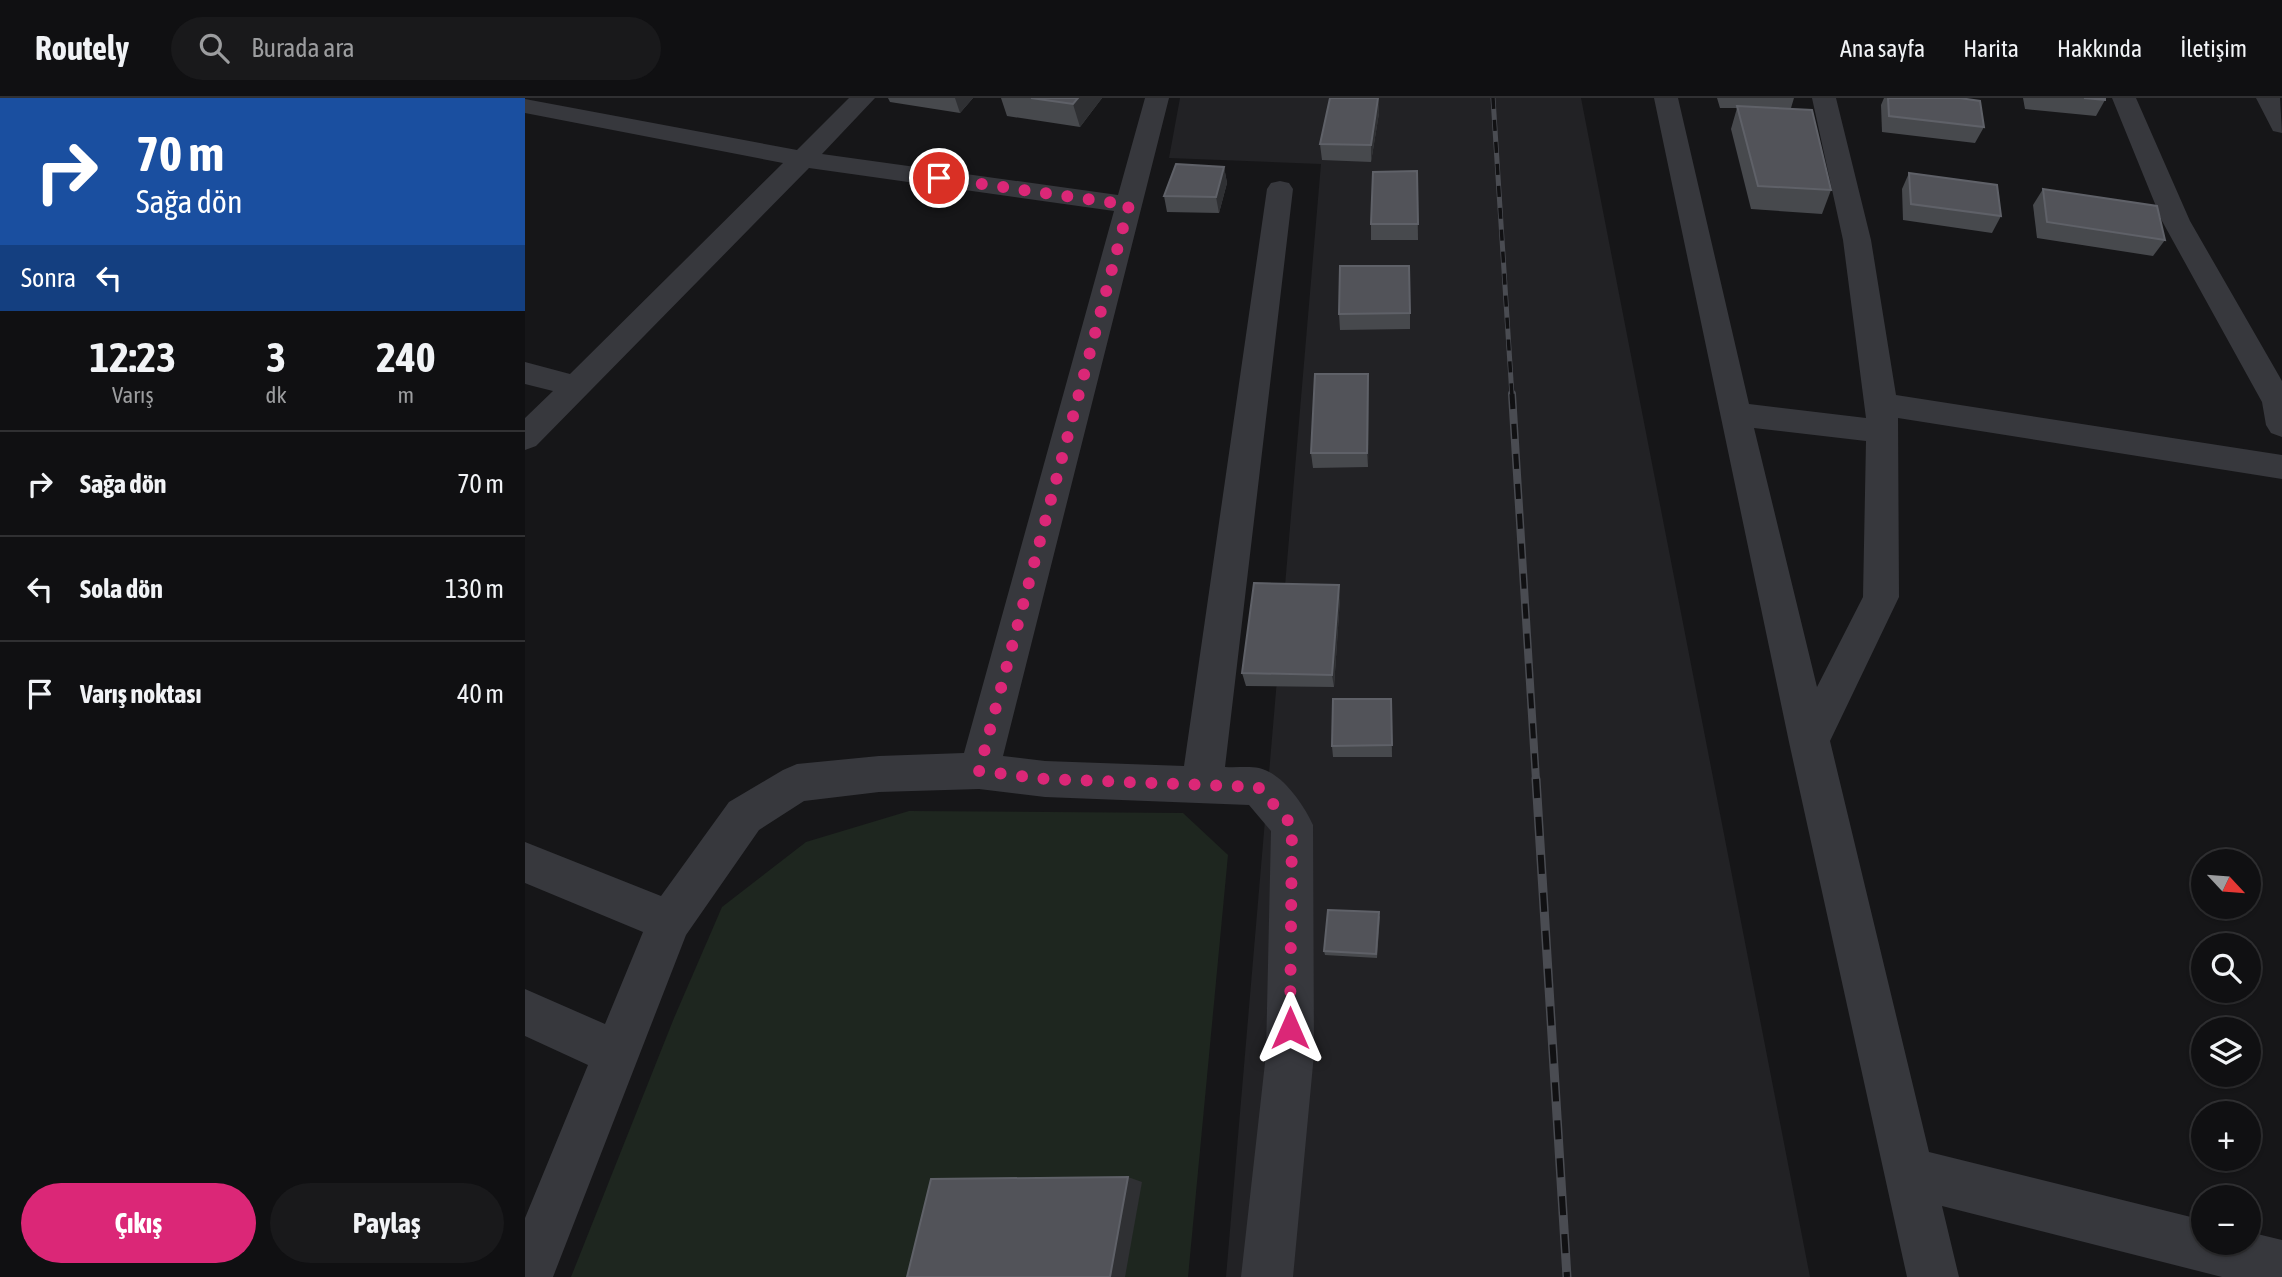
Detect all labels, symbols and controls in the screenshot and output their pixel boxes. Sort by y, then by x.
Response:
search box [171,17,661,80]
text: Routely [35,29,129,67]
icon: search [195,29,233,67]
text: Burada ara [251,33,355,63]
text: Ana sayfa [1840,35,1925,62]
text: Harita [1963,35,2019,62]
text: Hakkında [2057,35,2142,62]
text: İletişim [2180,35,2247,62]
text: 70 m [136,125,224,181]
icon: right [21,126,112,217]
pin [909,148,969,208]
icon: arrive [920,159,958,197]
text: Sağa dön [136,183,242,220]
icon: left [90,259,128,297]
text: Sonra [21,263,76,293]
text: 12:23 [90,333,176,381]
text: 3 [266,333,286,381]
text: 240 [376,333,435,381]
text: Varış [112,382,154,408]
text: dk [266,382,287,408]
text: m [397,382,414,408]
icon: right [21,465,59,503]
text: Sağa dön [80,469,166,499]
text: 70 m [457,469,504,499]
icon: left [21,570,59,608]
text: Sola dön [80,574,163,604]
text: 130 m [445,574,504,604]
icon: arrive [21,675,59,713]
text: Varış noktası [80,679,201,709]
text: 40 m [457,679,504,709]
north arrow [2191,849,2261,919]
map controls [2191,849,2261,1255]
button: search [2191,933,2261,1003]
position arrow [1253,991,1327,1065]
button: layers [2191,1017,2261,1087]
button: + [2191,1101,2261,1171]
button: Çıkış [21,1183,256,1263]
button: Paylaş [270,1183,504,1263]
button: − [2191,1185,2261,1255]

